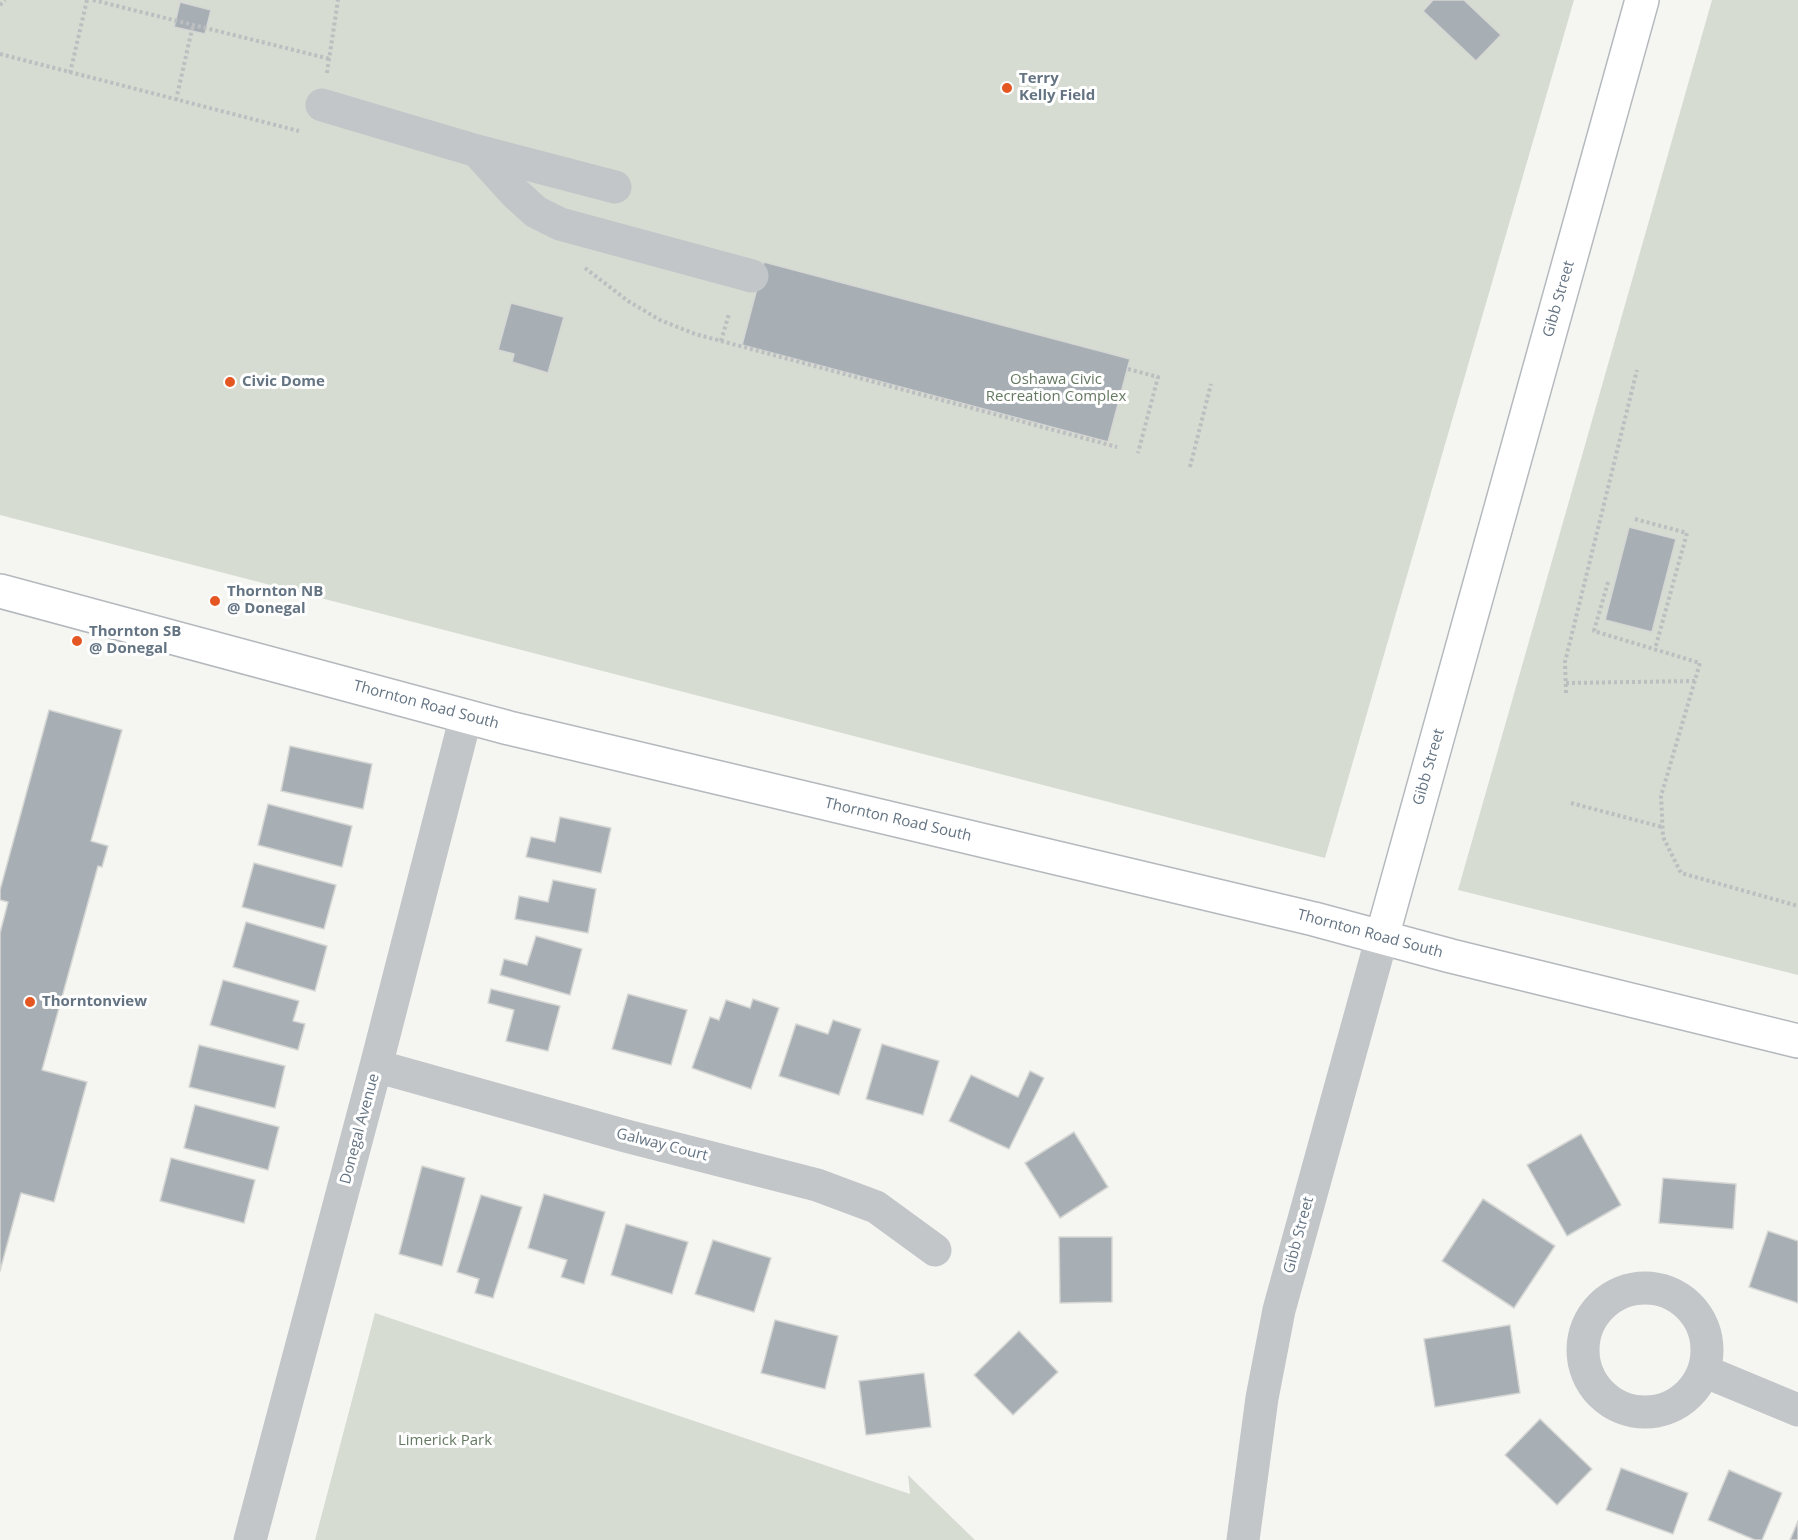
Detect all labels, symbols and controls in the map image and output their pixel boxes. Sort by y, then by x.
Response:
place label: Terry Kelly Field [1019,70,1095,105]
marker: Terry Kelly Field [1000,81,1014,95]
street label: Gibb Street [1539,259,1579,339]
park label: Oshawa Civic Recreation Complex [986,371,1126,406]
place label: Civic Dome [242,373,325,391]
marker: Civic Dome [223,375,237,389]
place label: Thornton NB @ Donegal [227,583,323,618]
marker: Thornton NB @ Donegal [208,594,222,608]
place label: Thornton SB @ Donegal [89,623,181,658]
marker: Thornton SB @ Donegal [70,634,84,648]
street label: Thornton Road South [351,677,501,733]
street label: Gibb Street [1409,727,1449,807]
street label: Thornton Road South [823,794,973,846]
street label: Thornton Road South [1295,906,1445,962]
place label: Thorntonview [42,993,147,1011]
marker: Thorntonview [23,995,37,1009]
street label: Donegal Avenue [337,1072,383,1186]
street label: Galway Court [614,1125,710,1165]
street label: Gibb Street [1280,1195,1318,1275]
park label: Limerick Park [398,1432,492,1450]

